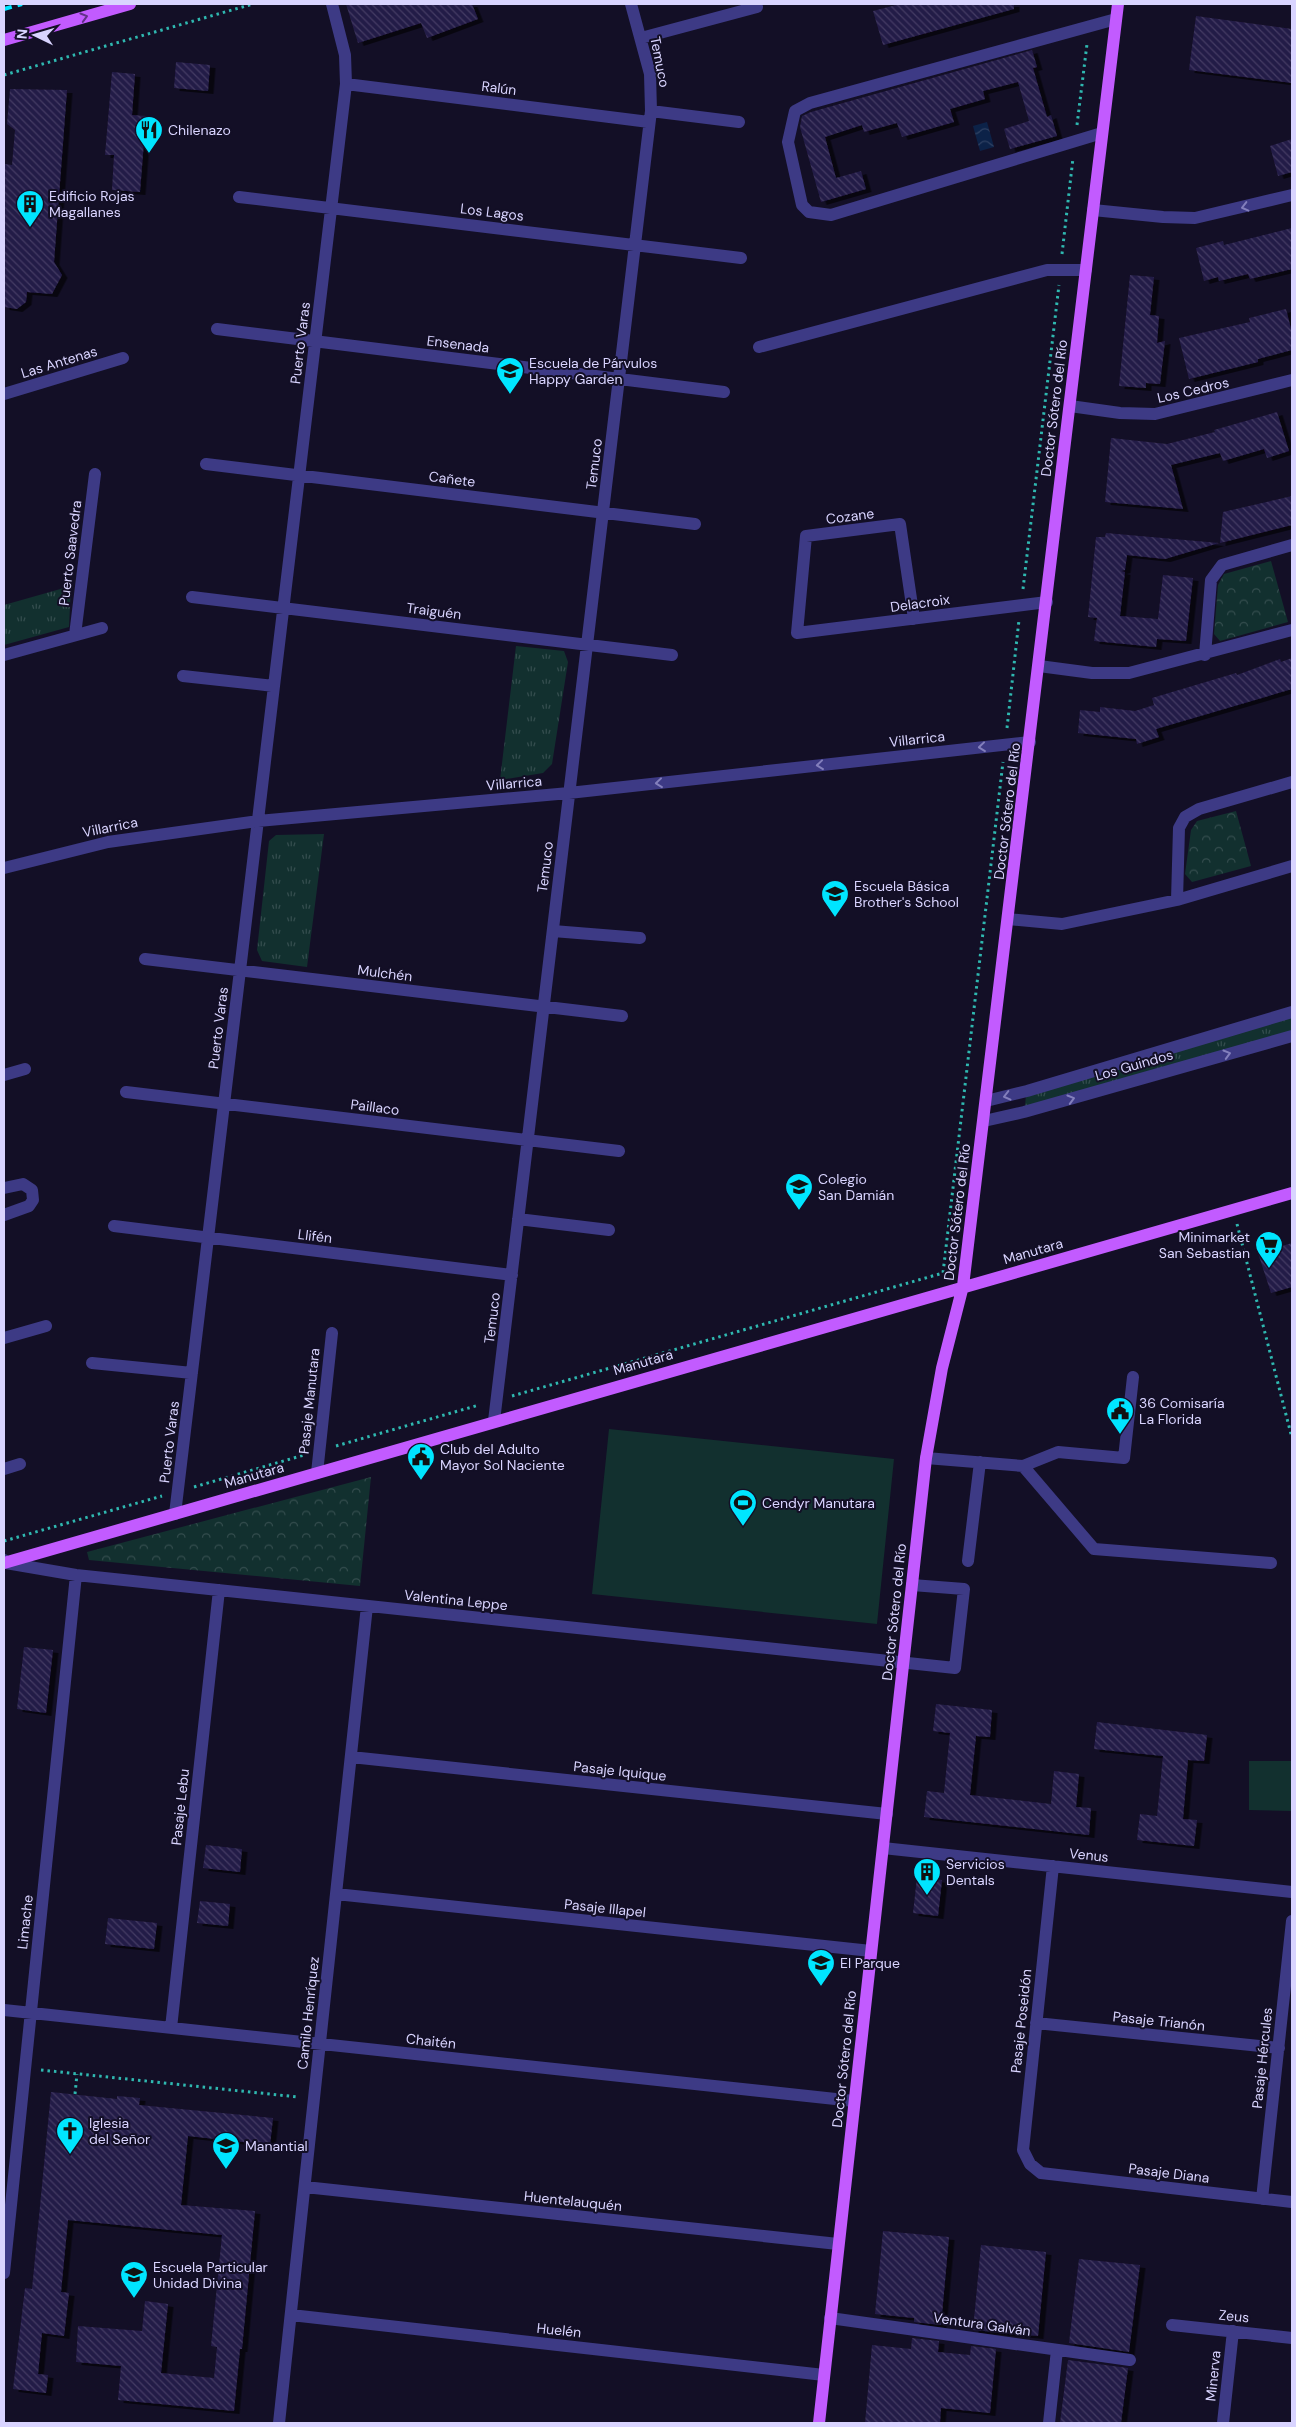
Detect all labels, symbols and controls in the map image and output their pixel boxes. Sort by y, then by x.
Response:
north arrow [10,10,60,60]
one-way arrow [80,12,88,22]
text: N [13,28,31,40]
street label: Temuco [646,35,674,89]
street label: Ralún [481,77,517,99]
restaurant icon: Chilenazo [134,115,164,154]
place label: Chilenazo [168,121,231,139]
place label: Edificio Rojas Magallanes [49,187,135,221]
building icon: Edificio Rojas Magallanes [15,189,45,228]
street label: Los Lagos [459,199,525,225]
one-way arrow [1240,201,1249,212]
street label: Puerto Varas [286,301,314,385]
street label: Ensenada [426,331,490,357]
street label: Doctor Sótero del Río [1037,338,1071,478]
street label: Las Antenas [19,342,99,382]
place label: Escuela de Párvulos Happy Garden [529,354,657,388]
school or university icon: Escuela de Párvulos Happy Garden [495,356,525,395]
street label: Los Cedros [1155,373,1231,407]
street label: Temuco [582,437,606,491]
street label: Cañete [428,467,476,491]
street label: Puerto Saavedra [55,499,85,607]
street label: Cozane [825,504,875,528]
street label: Delacroix [889,590,951,616]
street label: Traiguén [406,599,462,623]
street label: Villarrica [888,727,946,751]
one-way arrow [978,741,986,752]
street label: Doctor Sótero del Río [990,741,1024,881]
one-way arrow [816,759,824,770]
street label: Villarrica [485,772,543,794]
one-way arrow [655,777,663,788]
street label: Villarrica [81,813,139,841]
street label: Temuco [533,840,557,894]
place label: Escuela Básica Brother's School [854,877,959,911]
school or university icon: Escuela Básica Brother's School [820,879,850,918]
street label: Mulchén [357,961,413,985]
street label: Puerto Varas [204,986,232,1070]
street label: Los Guindos [1093,1045,1175,1085]
one-way arrow [1222,1050,1231,1060]
one-way arrow [1002,1090,1011,1101]
one-way arrow [1066,1094,1075,1105]
street label: Paillaco [350,1095,400,1119]
street label: Doctor Sótero del Río [940,1142,974,1282]
place label: Colegio San Damián [818,1170,894,1204]
school or university icon: Colegio San Damián [784,1172,814,1211]
street label: Llifén [297,1225,333,1247]
place label: Minimarket San Sebastian [1159,1228,1250,1262]
supermarket icon: Minimarket San Sebastian [1254,1230,1284,1269]
street label: Manutara [1001,1234,1065,1268]
street label: Temuco [480,1291,504,1345]
street label: Manutara [611,1345,675,1379]
street label: Pasaje Manutara [294,1347,324,1455]
place label: 36 Comisaría La Florida [1139,1394,1225,1428]
public building icon: 36 Comisaría La Florida [1105,1396,1135,1435]
street label: Puerto Varas [155,1400,183,1484]
place label: Club del Adulto Mayor Sol Naciente [440,1440,565,1474]
public building icon: Club del Adulto Mayor Sol Naciente [406,1442,436,1481]
street label: Manutara [222,1458,286,1492]
sports icon: Cendyr Manutara [728,1488,758,1527]
place label: Cendyr Manutara [762,1494,875,1512]
street label: Doctor Sótero del Río [878,1542,910,1682]
street label: Valentina Leppe [403,1586,509,1614]
street label: Pasaje Iquique [573,1757,667,1785]
street label: Pasaje Lebu [167,1768,193,1846]
street label: Venus [1068,1844,1110,1866]
place label: Servicios Dentals [946,1855,1005,1889]
building icon: Servicios Dentals [912,1857,942,1896]
street label: Limache [13,1894,37,1950]
street label: Pasaje Illapel [563,1895,647,1921]
school or university icon: El Parque [806,1948,836,1987]
place label: El Parque [840,1954,900,1972]
street label: Camilo Henríquez [293,1956,323,2070]
street label: Pasaje Poseidón [1007,1968,1035,2074]
street label: Doctor Sótero del Río [828,1989,860,2129]
street label: Pasaje Trianón [1112,2007,1206,2035]
street label: Pasaje Hércules [1248,2007,1276,2109]
street label: Chaitén [405,2029,457,2053]
place label: Iglesia del Señor [89,2114,150,2148]
church icon: Iglesia del Señor [55,2116,85,2155]
school or university icon: Manantial [211,2131,241,2170]
place label: Manantial [245,2137,308,2155]
street label: Pasaje Diana [1128,2159,1210,2187]
street label: Huentelauquén [523,2187,623,2215]
place label: Escuela Particular Unidad Divina [153,2258,268,2292]
school or university icon: Escuela Particular Unidad Divina [119,2260,149,2299]
street label: Zeus [1218,2305,1250,2327]
street label: Ventura Galván [932,2308,1032,2340]
street label: Huelén [536,2319,582,2341]
street label: Minerva [1201,2350,1225,2402]

